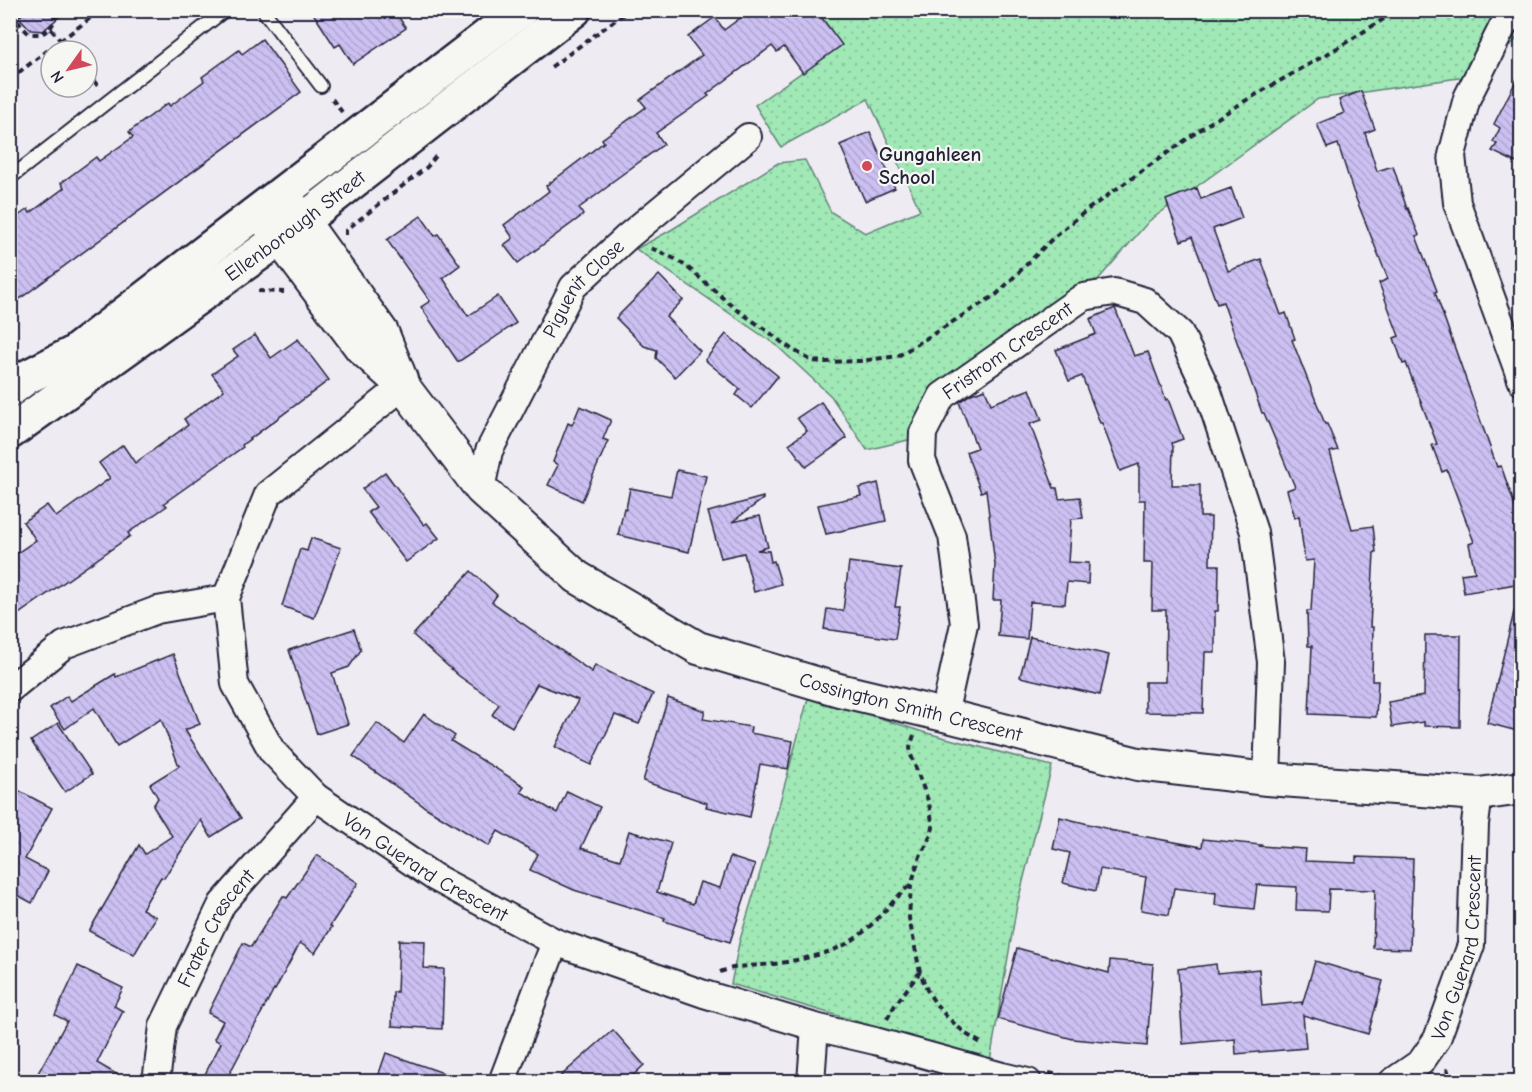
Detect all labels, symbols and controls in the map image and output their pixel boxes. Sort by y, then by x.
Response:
north arrow [39,39,99,99]
text: N [47,67,68,86]
place label: Gungahleen School [879,143,981,189]
marker: Gungahleen School [860,159,874,173]
street label: Ellenborough Street [220,164,371,286]
street label: Piguenit Close [538,234,628,341]
street label: Fristrom Crescent [938,296,1078,404]
street label: Cossington Smith Crescent [797,667,1026,746]
street label: Von Guerard Crescent [339,807,513,927]
street label: Von Guerard Crescent [1426,854,1485,1043]
street label: Frater Crescent [172,863,260,991]

